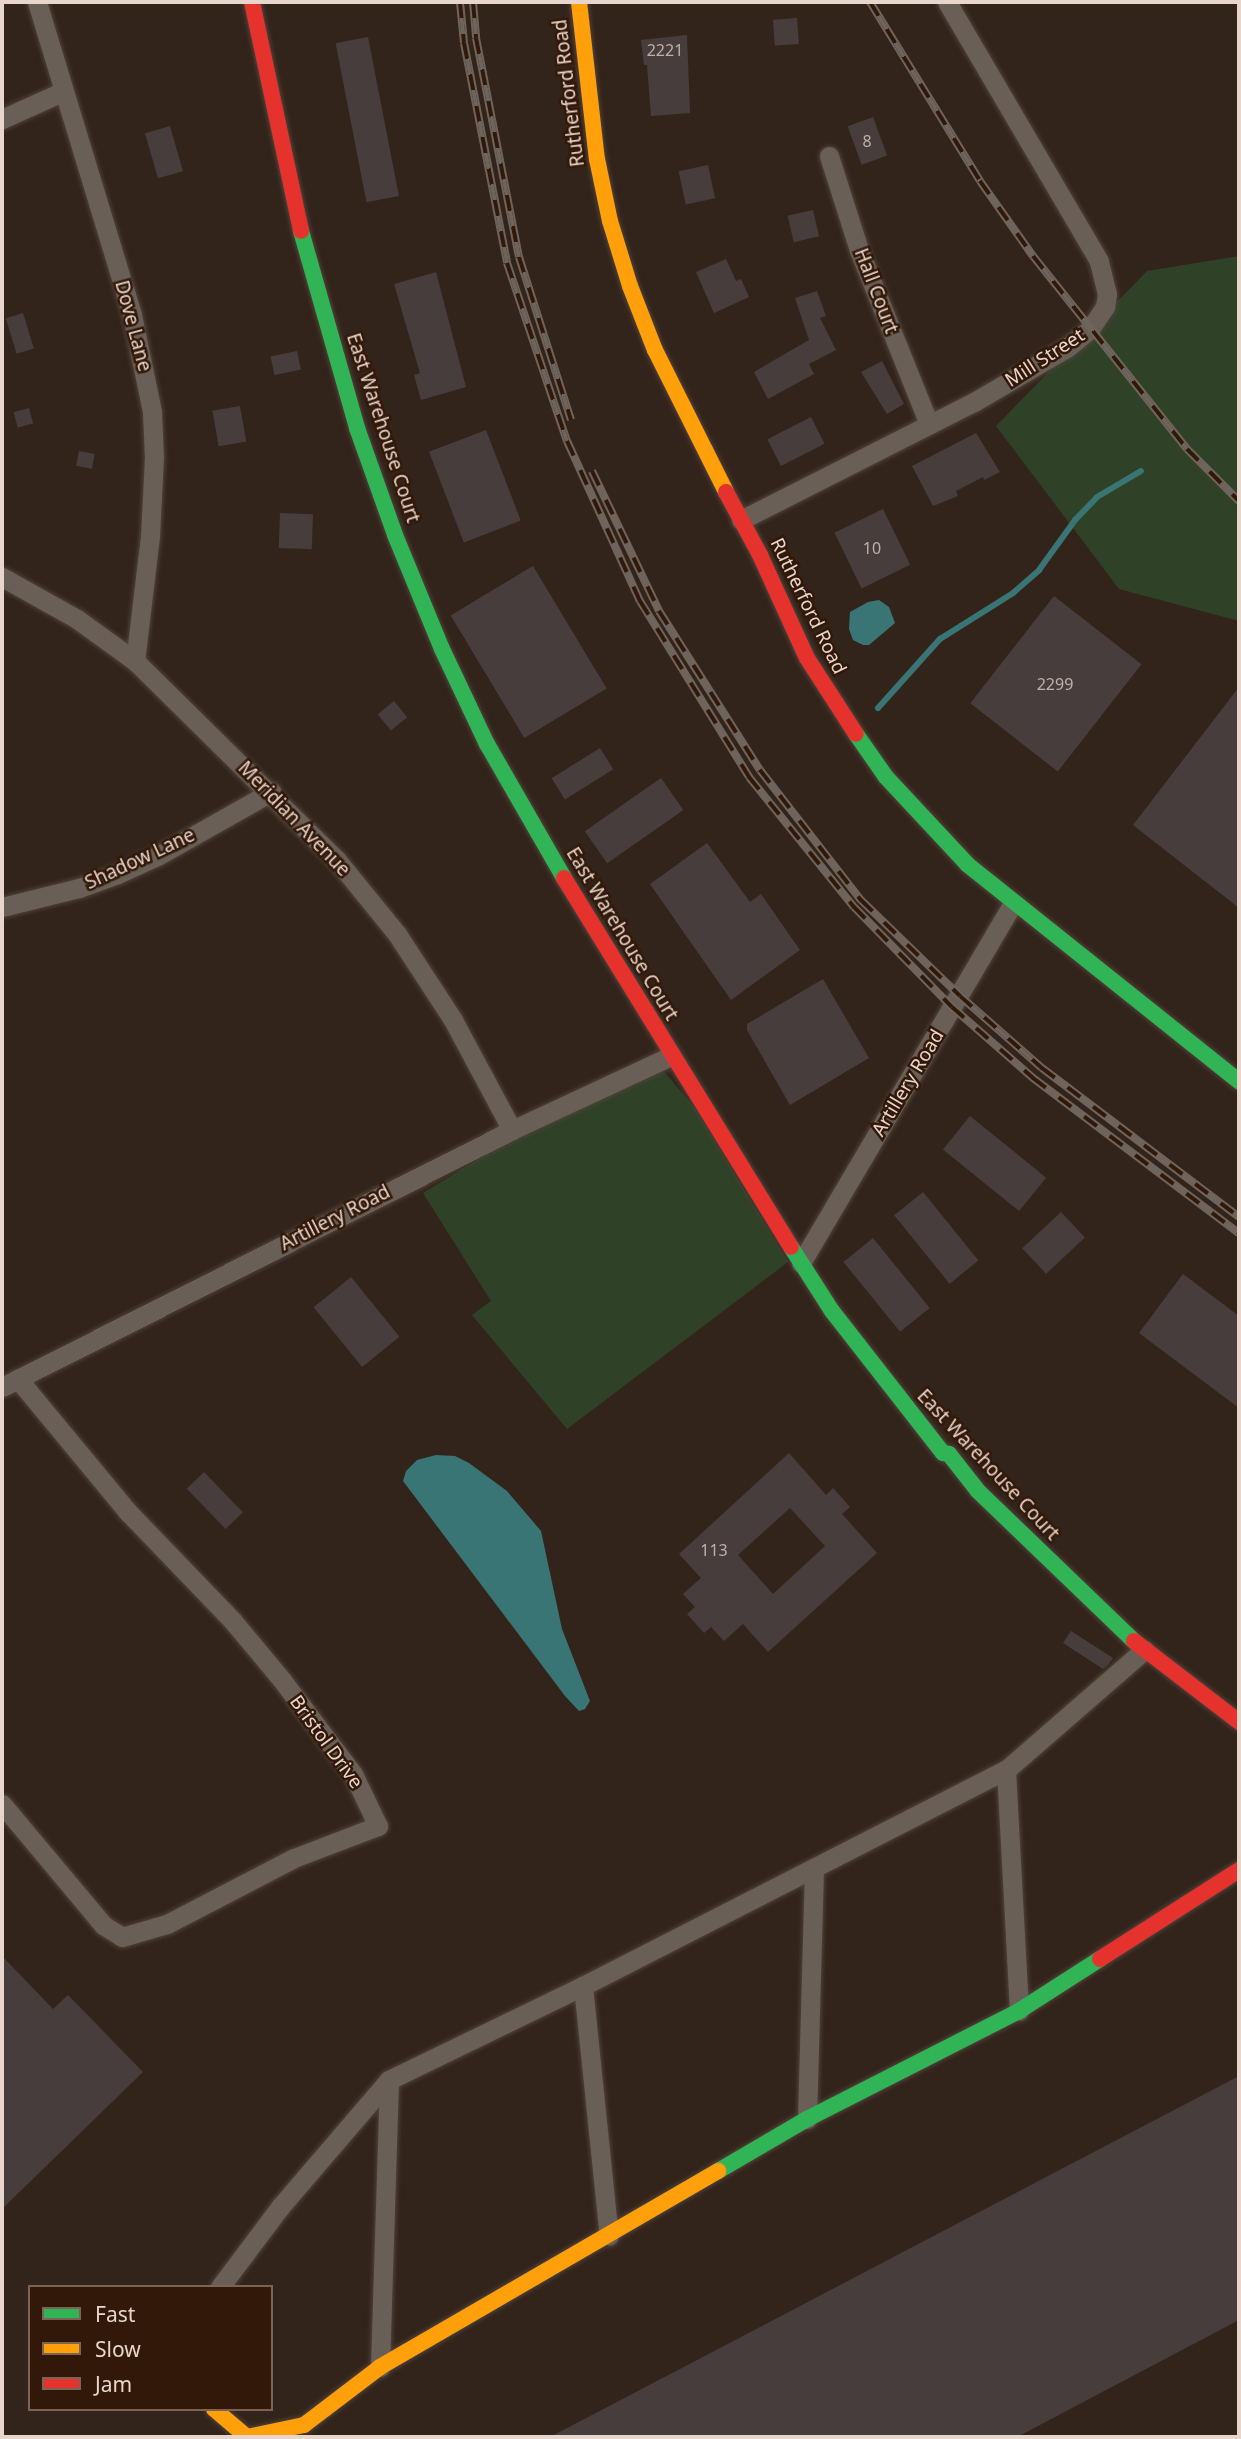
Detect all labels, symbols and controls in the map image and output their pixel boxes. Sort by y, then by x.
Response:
street label: Rutherford Road [549,18,589,168]
house number: 2221 [647,40,683,60]
house number: 8 [862,131,872,151]
street label: Hall Court [849,245,903,337]
street label: Dove Lane [110,278,156,374]
street label: Mill Street [1001,324,1089,392]
street label: East Warehouse Court [342,330,424,526]
street label: Rutherford Road [765,534,851,678]
house number: 10 [863,538,881,558]
house number: 2299 [1037,674,1073,694]
street label: Meridian Avenue [233,757,355,881]
street label: Shadow Lane [81,824,199,894]
street label: East Warehouse Court [561,843,683,1025]
street label: Artillery Road [867,1026,949,1140]
street label: Artillery Road [276,1181,394,1255]
street label: East Warehouse Court [912,1385,1064,1545]
house number: 113 [700,1540,728,1560]
street label: Bristol Drive [285,1691,367,1793]
legend [28,2285,273,2411]
text: Fast [95,2300,135,2328]
text: Slow [95,2335,141,2363]
text: Jam [95,2370,132,2398]

